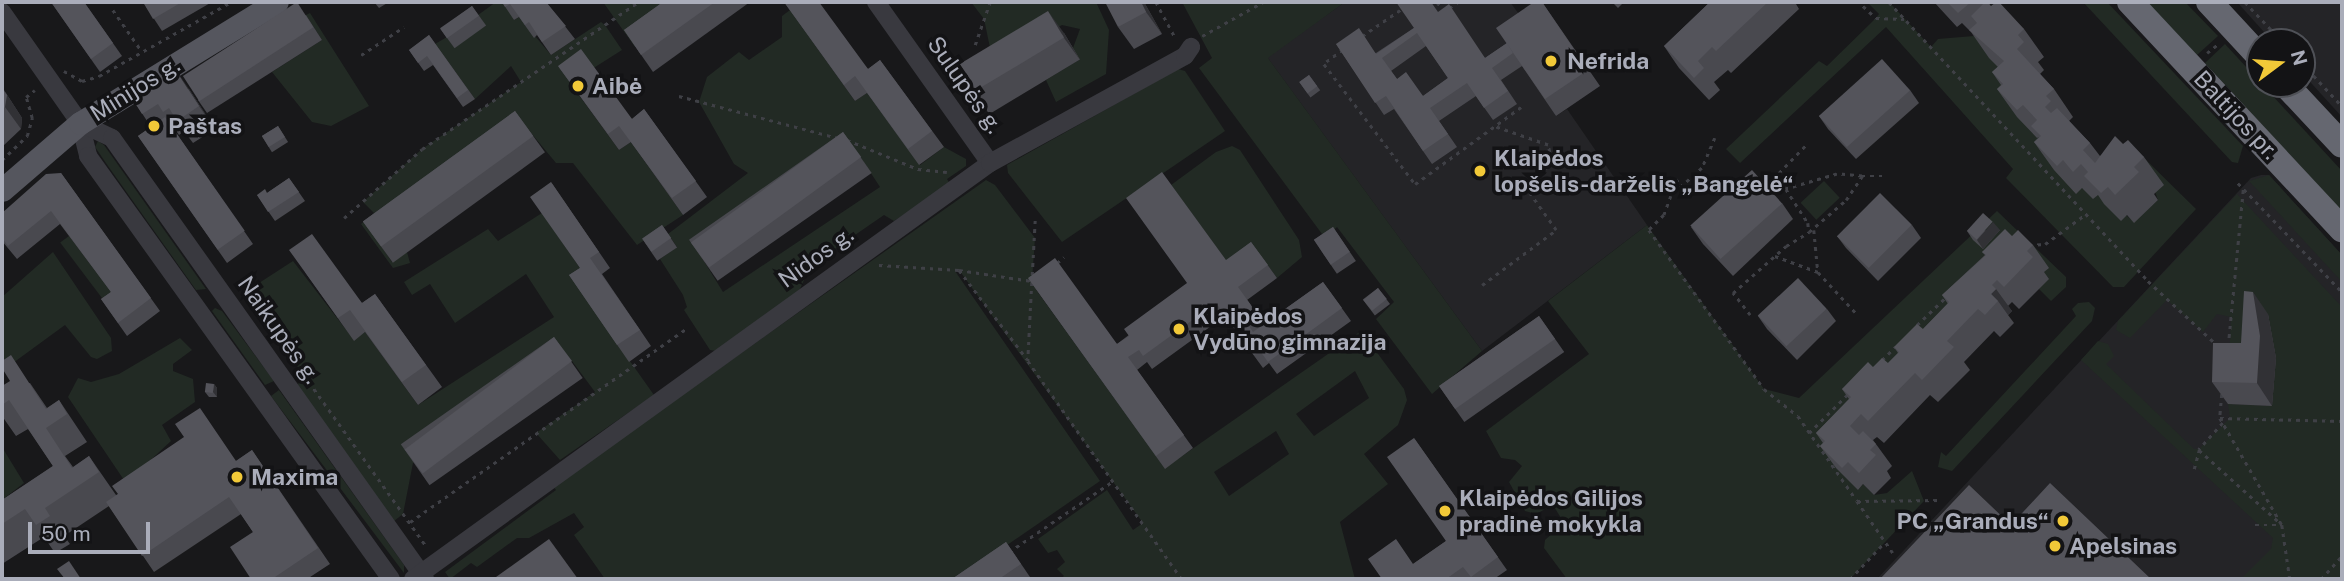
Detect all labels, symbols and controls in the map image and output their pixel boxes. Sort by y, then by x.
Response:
north arrow [2246,28,2316,98]
street label: Sulupės g. [921,31,1009,139]
place label: Nefrida [1567,47,1649,75]
text: N [2287,48,2312,68]
street label: Minijos g. [85,51,185,127]
marker: Nefrida [1541,51,1561,71]
street label: Baltijos pr. [2188,65,2284,165]
place label: Aibė [592,72,642,100]
marker: Aibė [570,78,586,94]
place label: Paštas [168,112,242,140]
marker: Paštas [146,118,162,134]
place label: Klaipėdos lopšelis-darželis „Bangelė“ [1494,144,1794,198]
marker: Klaipėdos lopšelis-darželis „Bangelė“ [1472,163,1488,179]
street label: Nidos g. [773,220,859,294]
street label: Naikupės g. [232,271,326,389]
place label: Klaipėdos Vydūno gimnazija [1193,302,1387,356]
marker: Klaipėdos Vydūno gimnazija [1171,321,1187,337]
place label: Maxima [251,463,338,491]
marker: Maxima [229,469,245,485]
place label: Klaipėdos Gilijos pradinė mokykla [1459,484,1643,538]
marker: Klaipėdos Gilijos pradinė mokykla [1437,503,1453,519]
place label: PC „Grandus“ [1897,507,2049,535]
scale bar [32,508,154,552]
marker: PC „Grandus“ [2055,513,2071,529]
text: 50 m [41,521,91,546]
place label: Apelsinas [2069,532,2177,560]
marker: Apelsinas [2047,538,2063,554]

